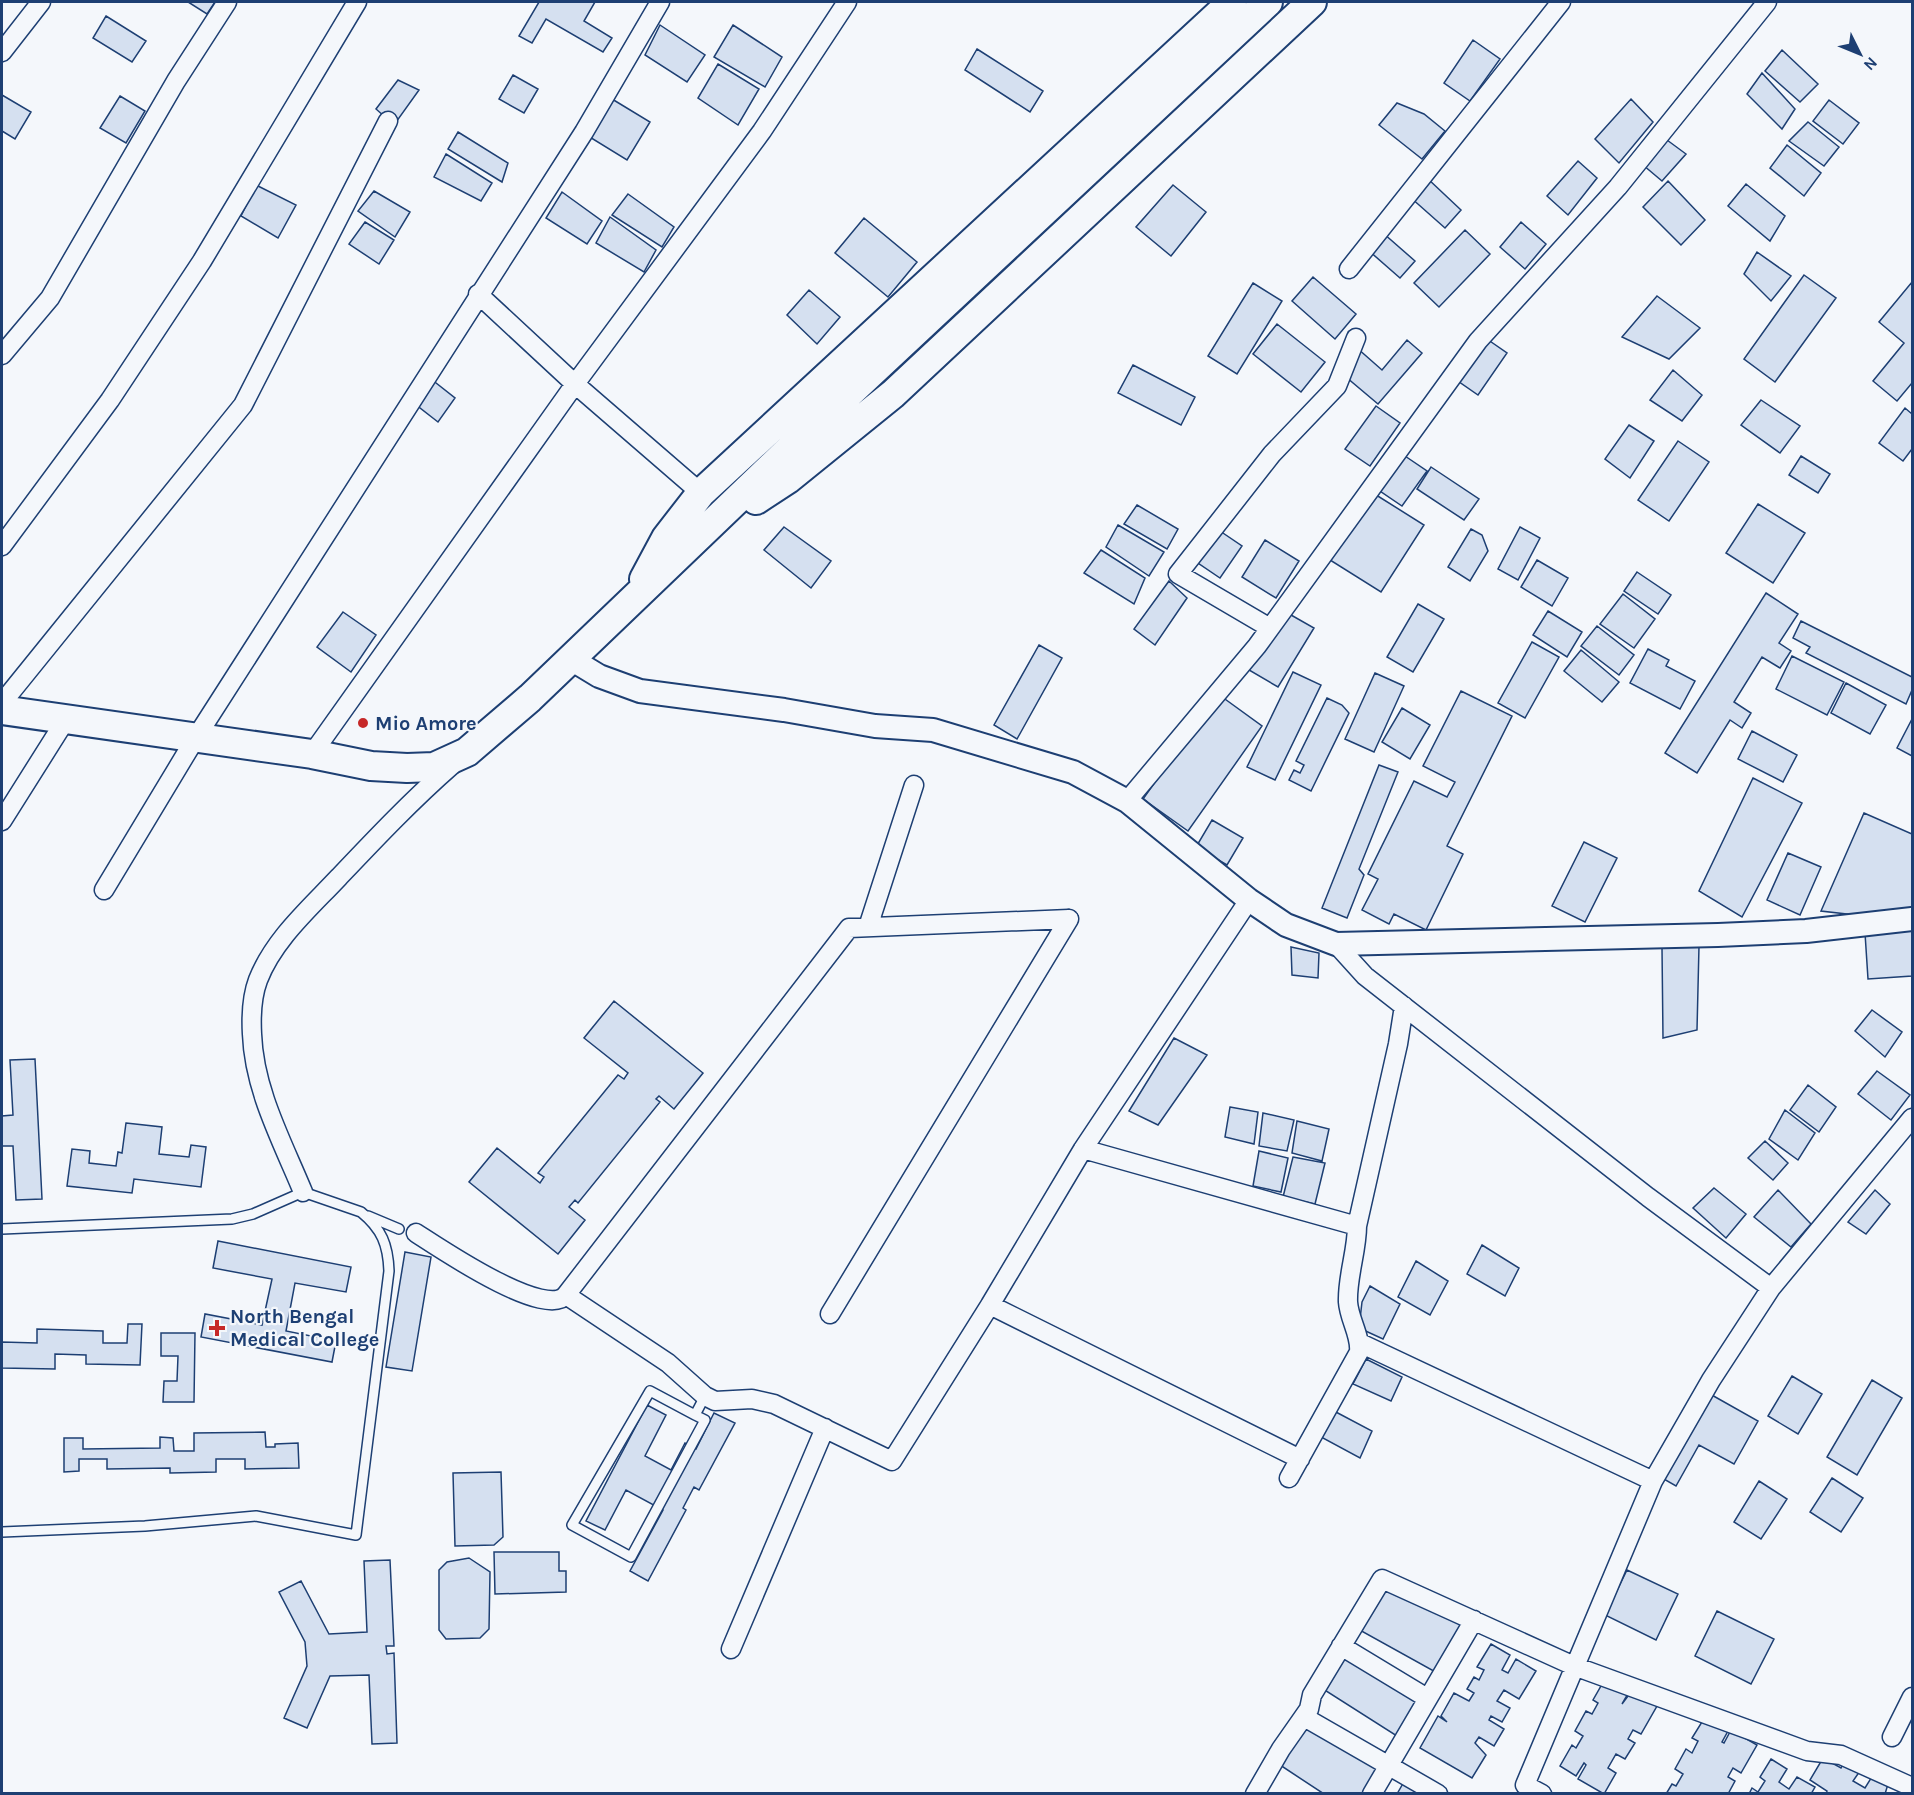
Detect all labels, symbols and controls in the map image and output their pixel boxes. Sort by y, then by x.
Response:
north arrow [1830,24,1890,84]
text: N [1860,53,1881,75]
place label: Mio Amore [375,712,477,735]
marker: Mio Amore [356,716,370,730]
place label: North Bengal Medical College [230,1305,379,1351]
marker: North Bengal Medical College [208,1319,226,1337]

